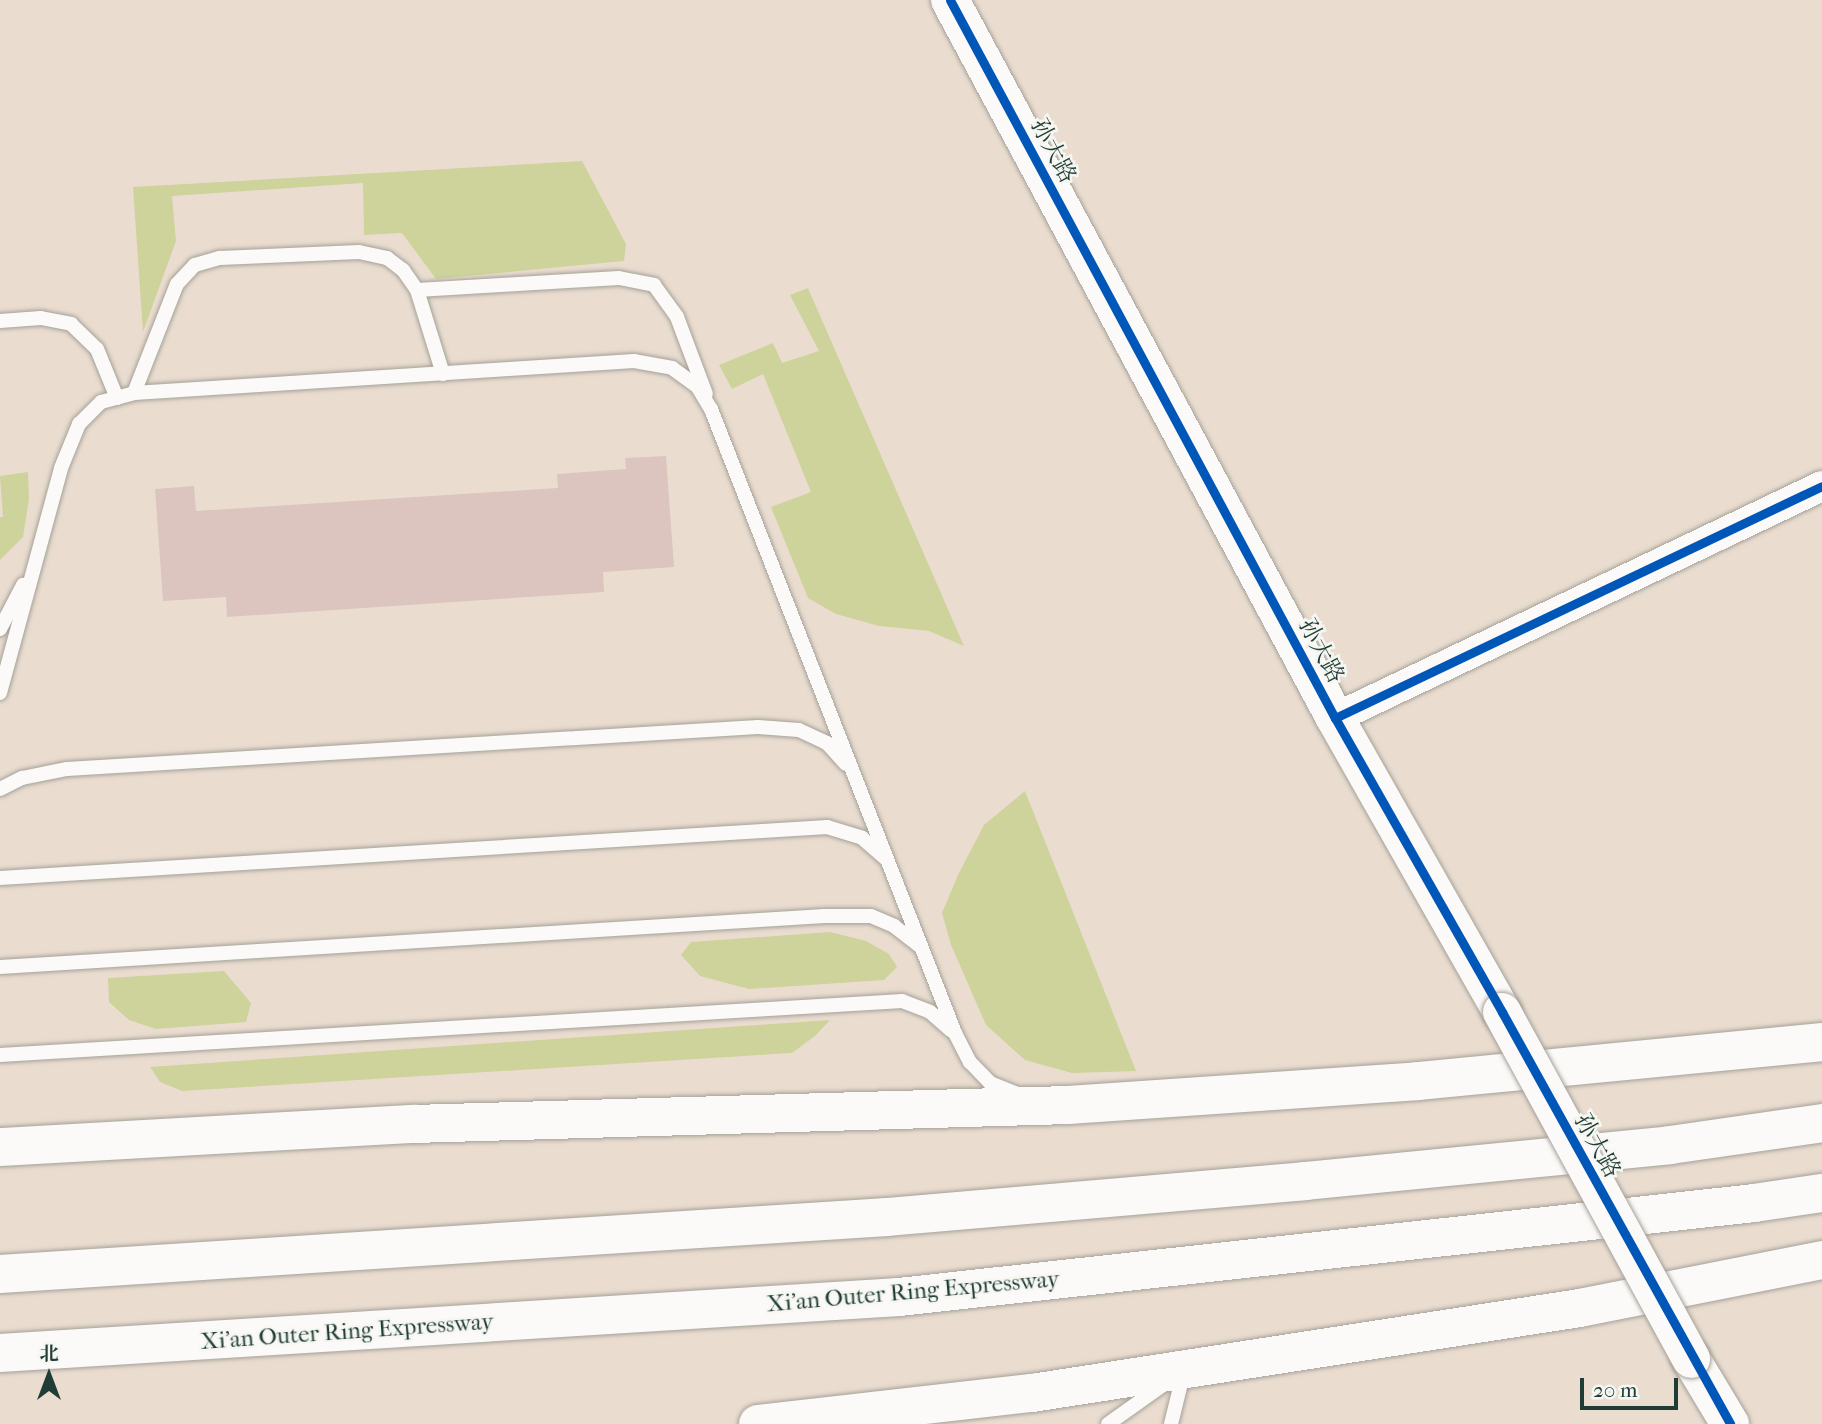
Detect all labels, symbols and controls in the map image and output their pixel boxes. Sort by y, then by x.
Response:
street label: 孙大路 [1025,114,1081,188]
street label: 孙大路 [1293,614,1349,688]
street label: 孙大路 [1568,1109,1626,1183]
street label: Xi'an Outer Ring Expressway [766,1265,1060,1319]
street label: Xi'an Outer Ring Expressway [200,1308,494,1356]
north arrow [14,1340,84,1410]
text: 北 [39,1343,59,1365]
scale bar [1584,1364,1682,1408]
text: 20 m [1593,1378,1637,1402]

